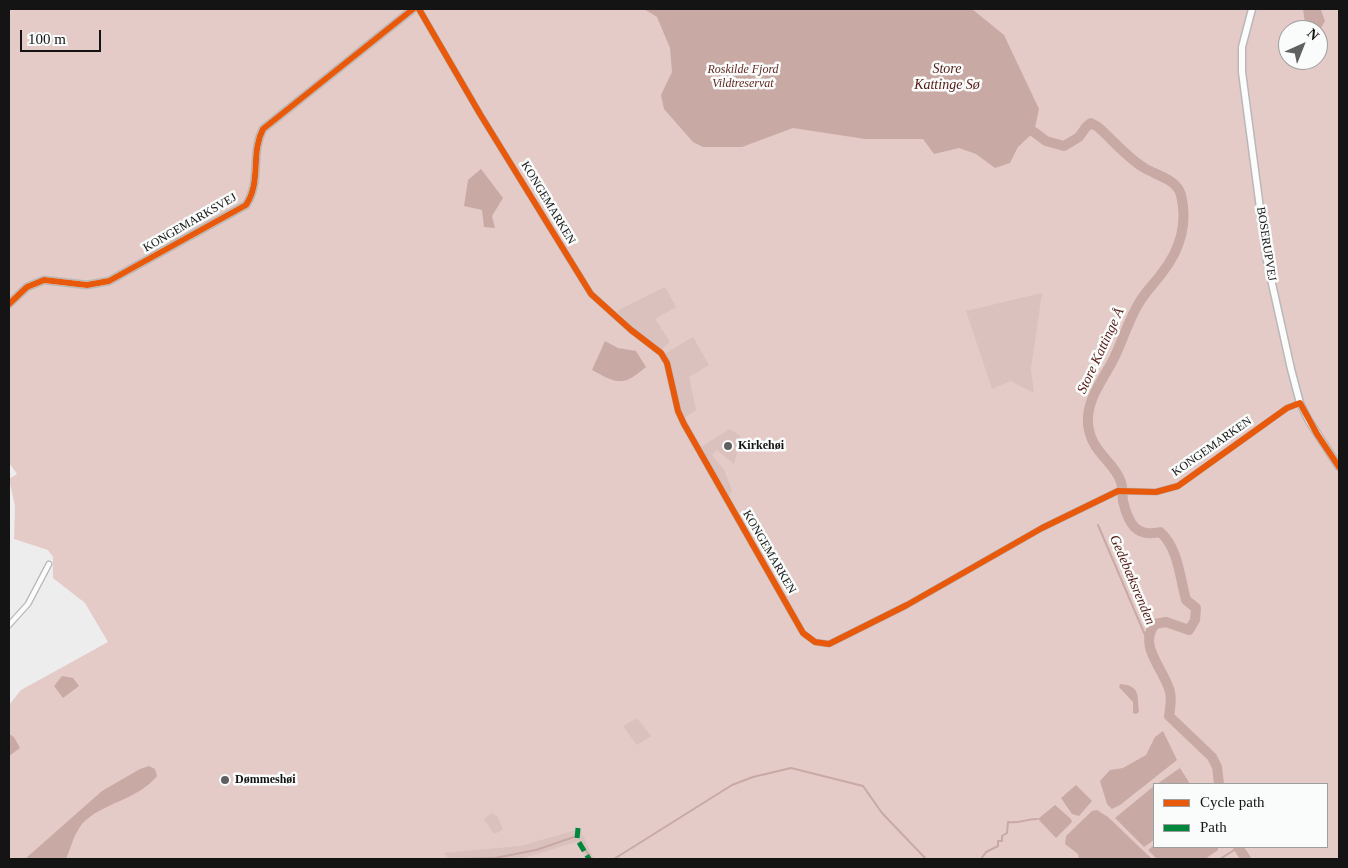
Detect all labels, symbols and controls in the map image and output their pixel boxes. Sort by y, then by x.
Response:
scale bar [22,20,104,52]
north arrow [1278,20,1328,70]
text: N [1304,26,1322,43]
text: 100 m [28,31,66,47]
water label: Store Kattinge Sø [914,61,980,94]
park label: Roskilde Fjord Vildtreservat [707,63,779,91]
street label: KONGEMARKEN [518,159,578,247]
street label: KONGEMARKSVEJ [141,190,239,256]
street label: BOSERUPVEJ [1253,206,1279,282]
water label: Store Kattinge Å [1074,305,1128,397]
street label: KONGEMARKEN [1169,414,1255,480]
place label: Kirkehøi [738,439,784,453]
marker: Kirkehøi [722,440,734,452]
street label: KONGEMARKEN [739,508,799,596]
water label: Gedebæksrenden [1106,533,1158,627]
place label: Dømmeshøi [235,773,296,787]
marker: Dømmeshøi [219,774,231,786]
legend [1153,783,1328,848]
text: Cycle path [1200,794,1265,810]
text: Path [1200,819,1227,835]

